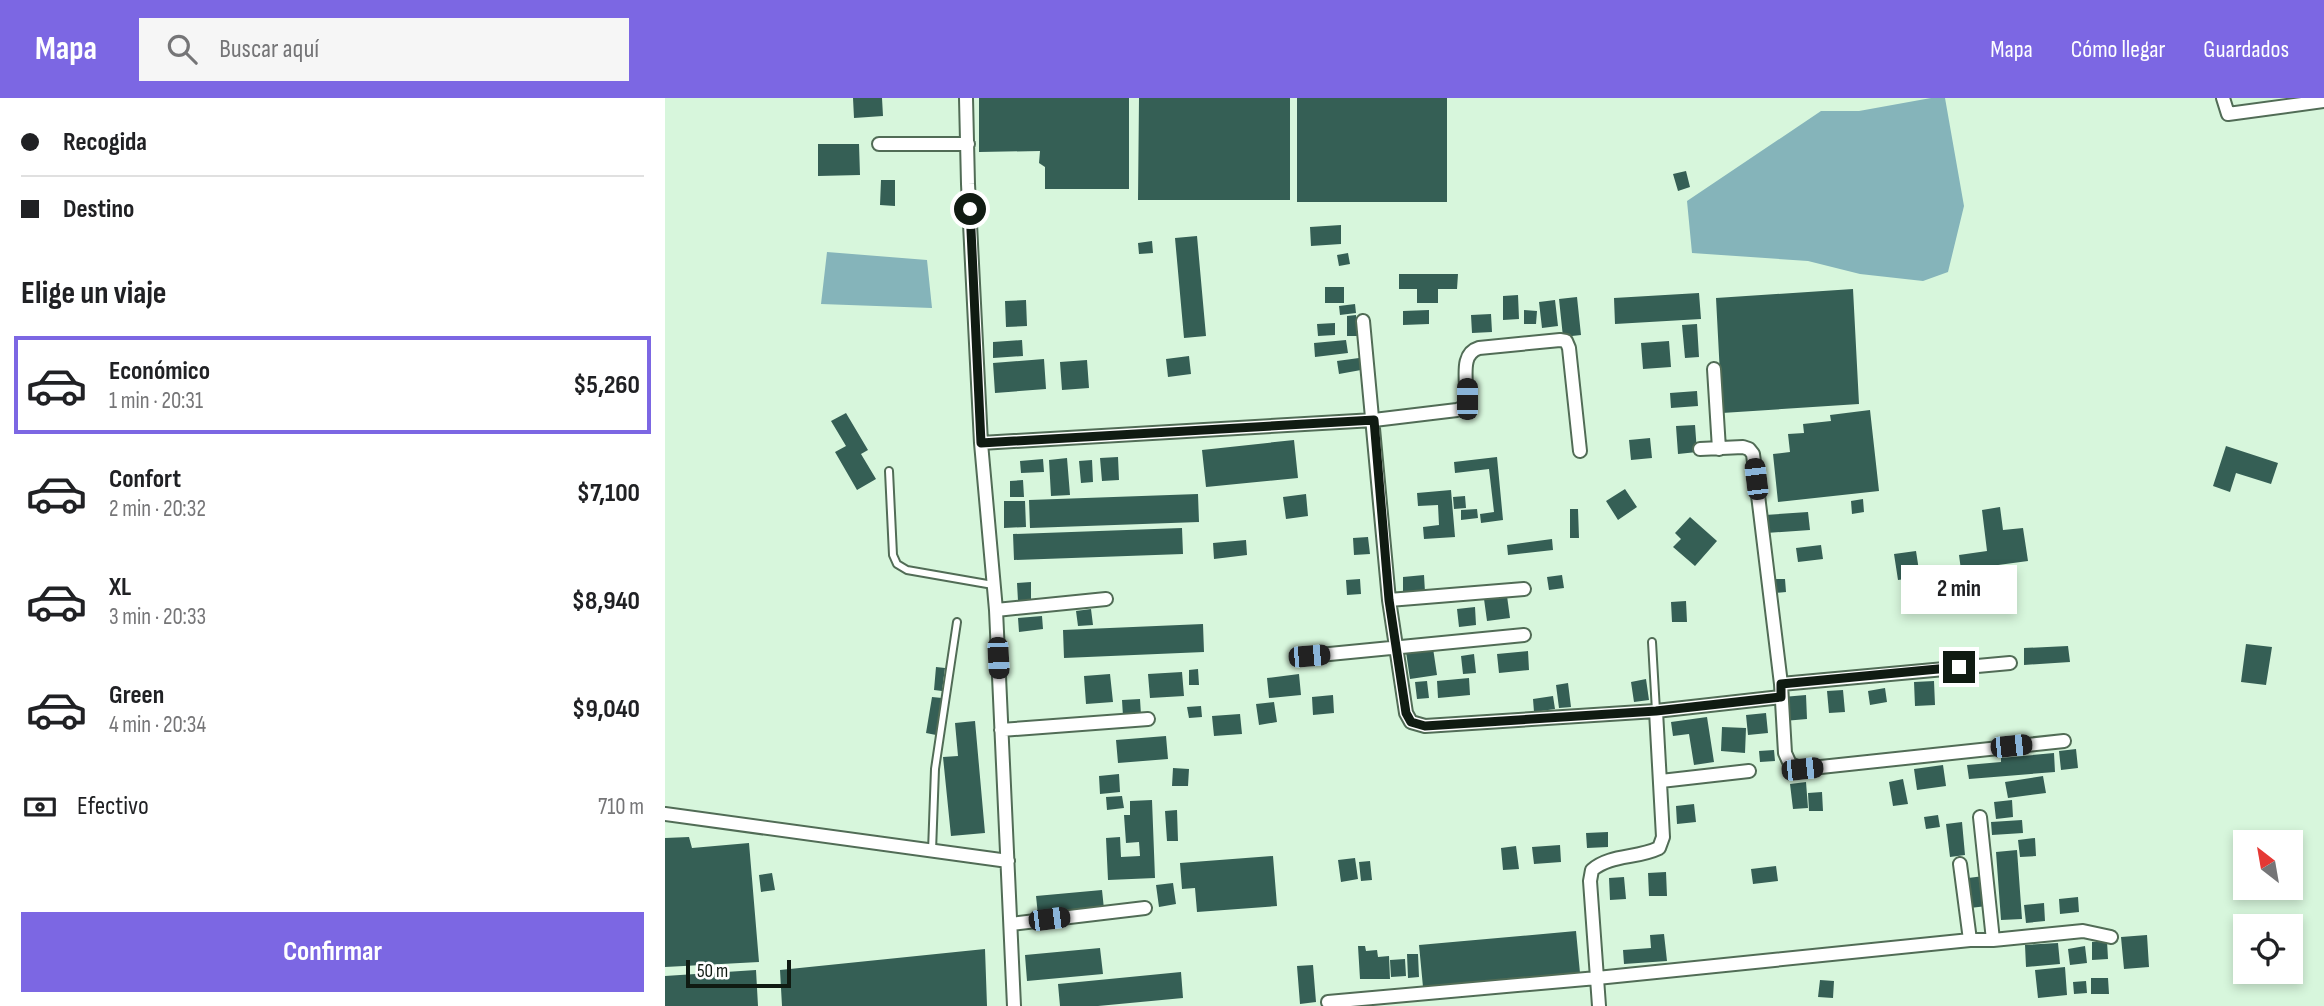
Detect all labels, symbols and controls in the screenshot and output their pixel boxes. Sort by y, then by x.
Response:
search box [139,18,629,81]
text: Mapa [35,29,97,69]
icon: search [163,30,201,68]
text: Buscar aquí [219,34,319,65]
text: Mapa [1990,35,2033,64]
text: Cómo llegar [2071,35,2165,64]
text: Guardados [2203,35,2289,64]
text: Recogida [63,127,147,158]
route start [954,193,986,225]
text: Destino [63,194,134,225]
text: Elige un viaje [21,274,166,313]
icon: car [25,354,88,417]
text: Económico [109,356,210,387]
text: $5,260 [573,370,640,401]
car [1457,378,1478,420]
text: 1 min · 20:31 [109,387,203,415]
car [1744,457,1769,501]
icon: car [25,462,88,525]
text: Confort [109,464,181,495]
text: $7,100 [577,478,640,509]
text: 2 min · 20:32 [109,495,206,523]
callout: 2 min [1901,566,2017,614]
icon: car [25,570,88,633]
text: XL [109,572,131,603]
text: 2 min [1937,575,1981,603]
text: $8,940 [572,586,640,617]
text: 3 min · 20:33 [109,603,206,631]
car [987,636,1010,680]
car [1288,644,1331,668]
route end [1943,651,1975,683]
icon: car [25,678,88,741]
text: Green [109,680,164,711]
text: $9,040 [572,694,640,725]
text: 4 min · 20:34 [109,711,206,739]
car [1990,733,2033,759]
car [1781,756,1824,782]
icon: cash [21,788,59,826]
text: Efectivo [77,791,149,822]
text: 710 m [598,793,644,821]
north arrow [2233,830,2303,900]
map controls [2233,830,2303,984]
car [1027,906,1072,932]
button: Confirmar [21,912,644,992]
button: locate [2233,914,2303,984]
scale bar [686,957,791,989]
text: 50 m [697,960,728,983]

